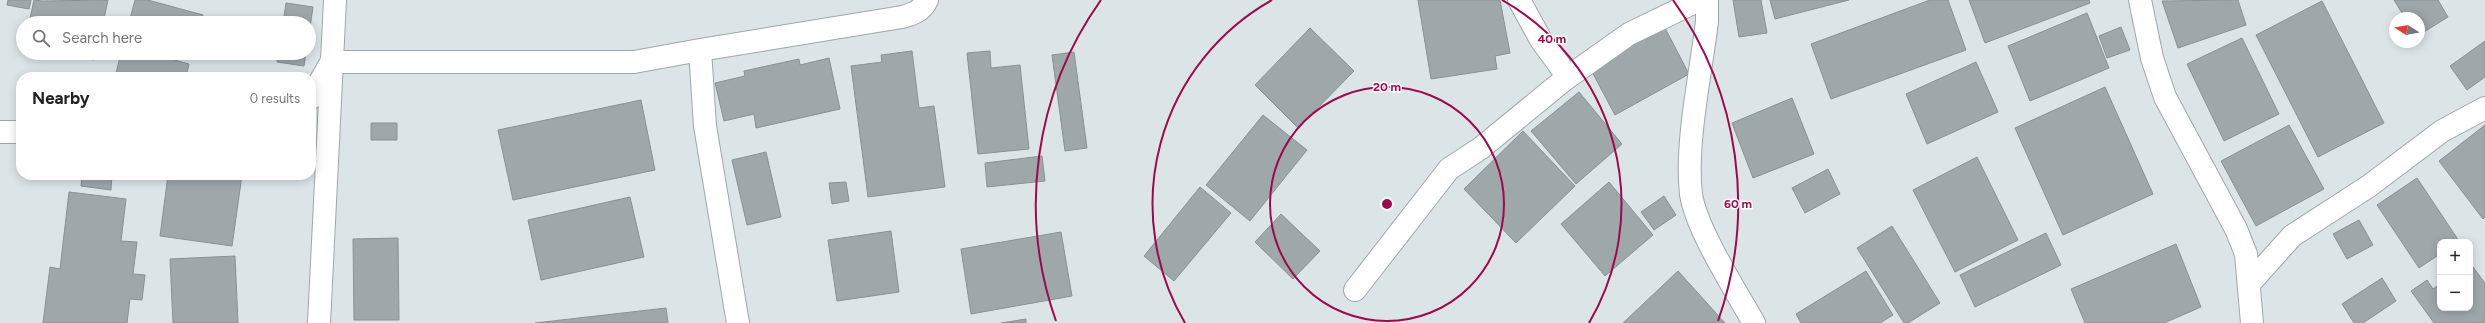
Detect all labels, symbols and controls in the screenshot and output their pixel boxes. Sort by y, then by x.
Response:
north arrow [2389,12,2425,48]
search box [16,16,316,60]
icon: search [30,27,52,49]
text: Search here [62,29,142,47]
text: 40 m [1538,32,1566,46]
text: 20 m [1373,80,1401,94]
text: Nearby [32,88,90,108]
text: 0 results [250,91,300,106]
centre of rings [1380,197,1394,211]
text: 60 m [1724,197,1752,211]
map controls [2437,239,2473,311]
button: + [2437,239,2473,275]
button: − [2437,275,2473,311]

